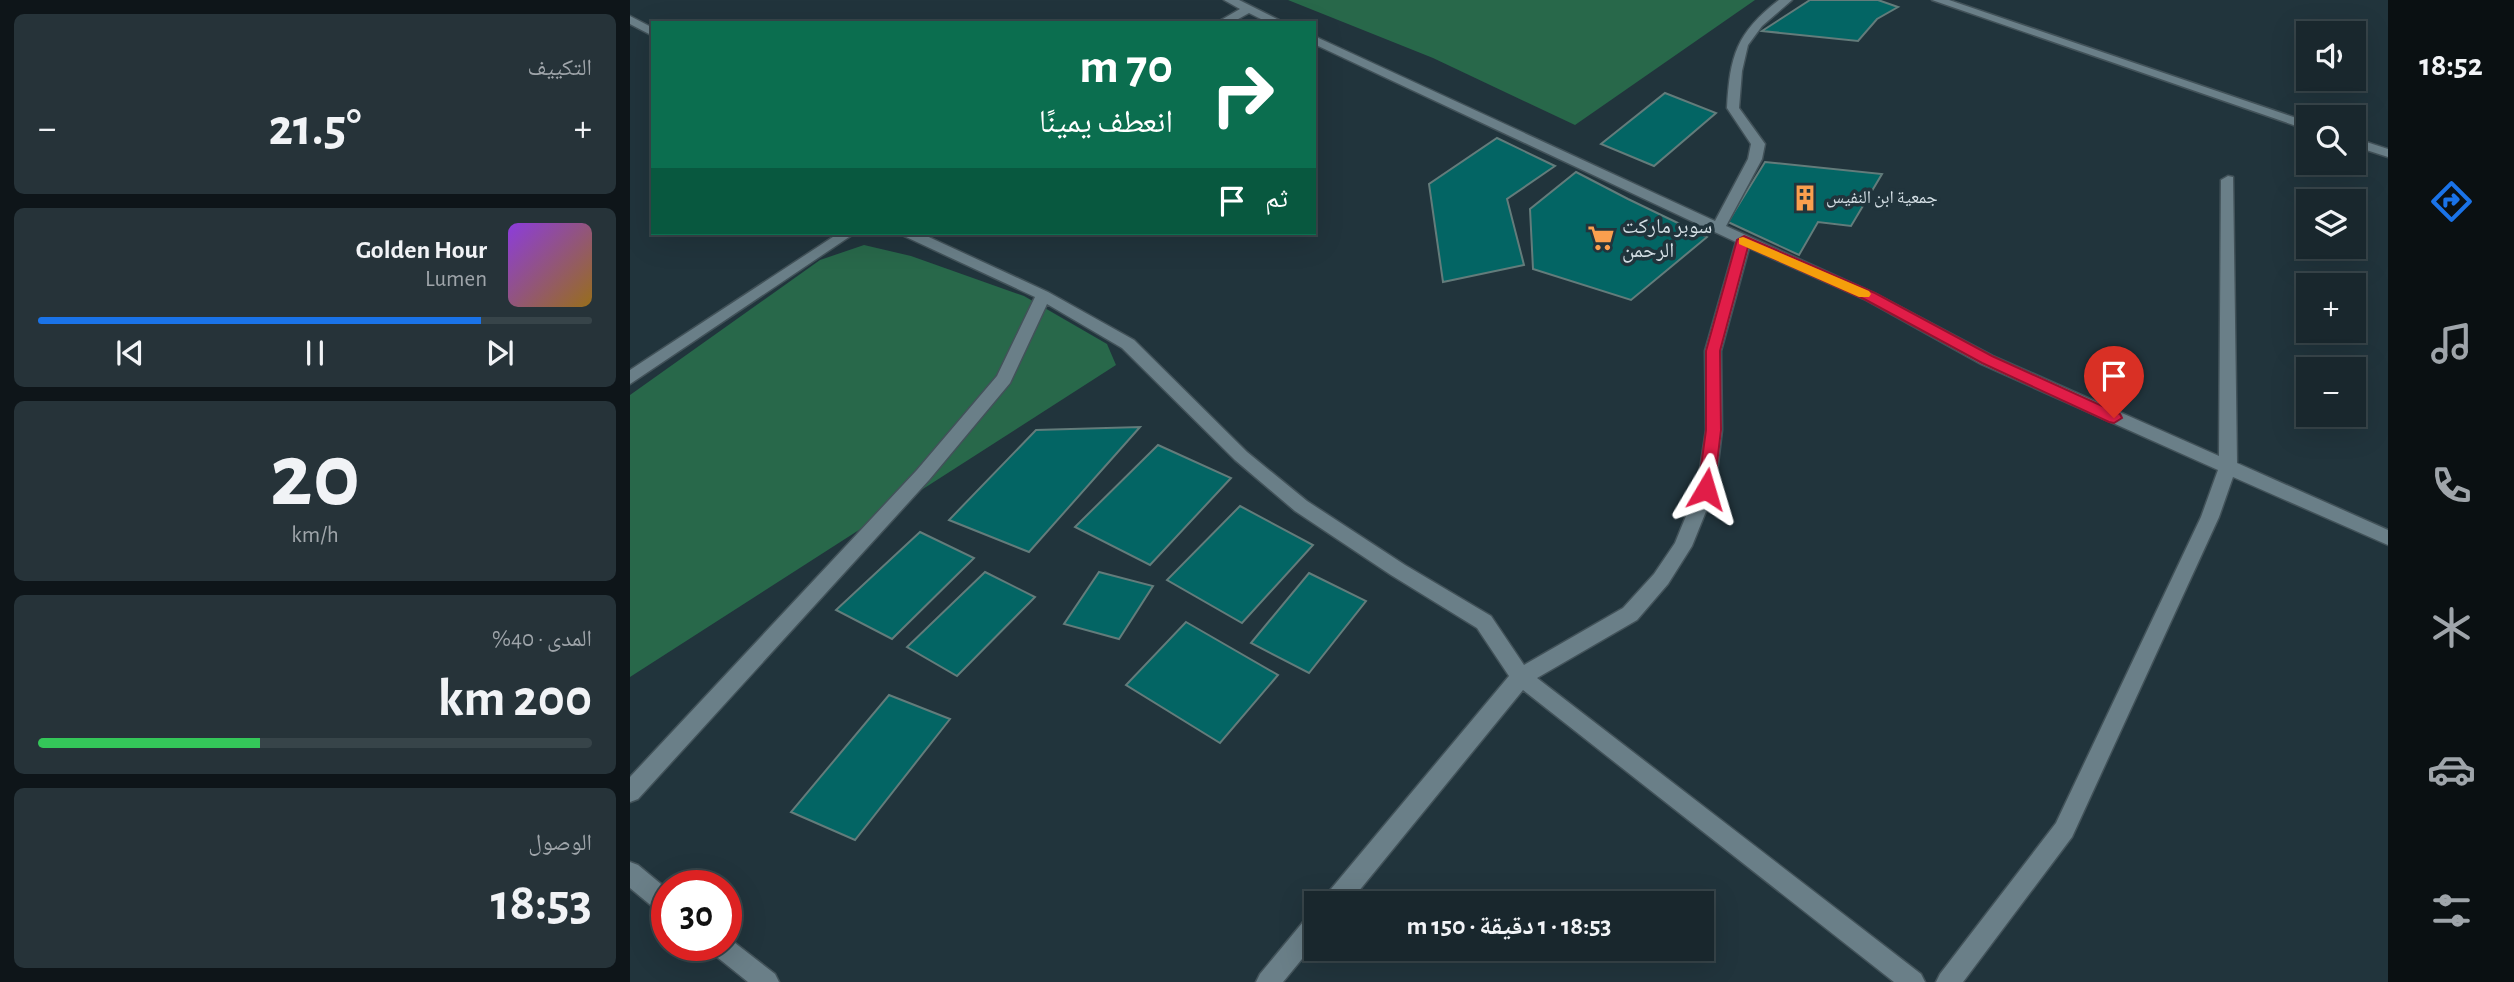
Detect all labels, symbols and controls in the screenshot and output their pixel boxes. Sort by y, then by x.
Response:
map controls [2296,21,2366,427]
button: sound [2296,21,2366,91]
text: 70 m [1079,43,1173,92]
icon: right [1197,49,1288,140]
text: 18:52 [2419,49,2483,81]
text: التكييف [527,57,592,80]
text: 21.5° [269,102,361,154]
button: search [2296,105,2366,175]
text: انعطف يمينًا [1039,106,1173,138]
text: − [38,110,56,148]
text: + [574,110,592,148]
icon: directions [2427,177,2476,226]
icon: arrive [1213,182,1251,220]
building icon: جمعية ابن النفيس [1790,183,1820,213]
text: ثم [1265,186,1288,212]
place label: جمعية ابن النفيس [1826,189,1938,208]
button: layers [2296,189,2366,259]
place label: سوبر ماركت الرحمن [1622,216,1712,263]
supermarket icon: سوبر ماركت الرحمن [1586,223,1616,253]
text: Golden Hour [356,237,487,263]
text: Lumen [425,268,487,291]
button: + [2296,273,2366,343]
icon: music [2427,319,2476,368]
icon: previous [111,334,149,372]
icon: pause [296,334,334,372]
icon: next [481,334,519,372]
pin [2084,346,2144,418]
icon: arrive [2095,357,2133,395]
button: − [2296,357,2366,427]
text: 20 [270,431,360,522]
position arrow [1669,452,1743,526]
icon: phone [2427,461,2476,510]
text: km/h [291,524,339,547]
icon: climate [2427,603,2476,652]
text: المدى · 40% [492,628,592,651]
text: 200 km [438,673,592,725]
icon: car [2427,745,2476,794]
text: الوصول [528,832,592,855]
speed limit sign: 30 [651,870,742,961]
text: 18:53 [491,877,592,929]
icon: filters [2427,886,2476,935]
text: 18:53 · 1 دقيقة · 150 m [1406,913,1612,939]

